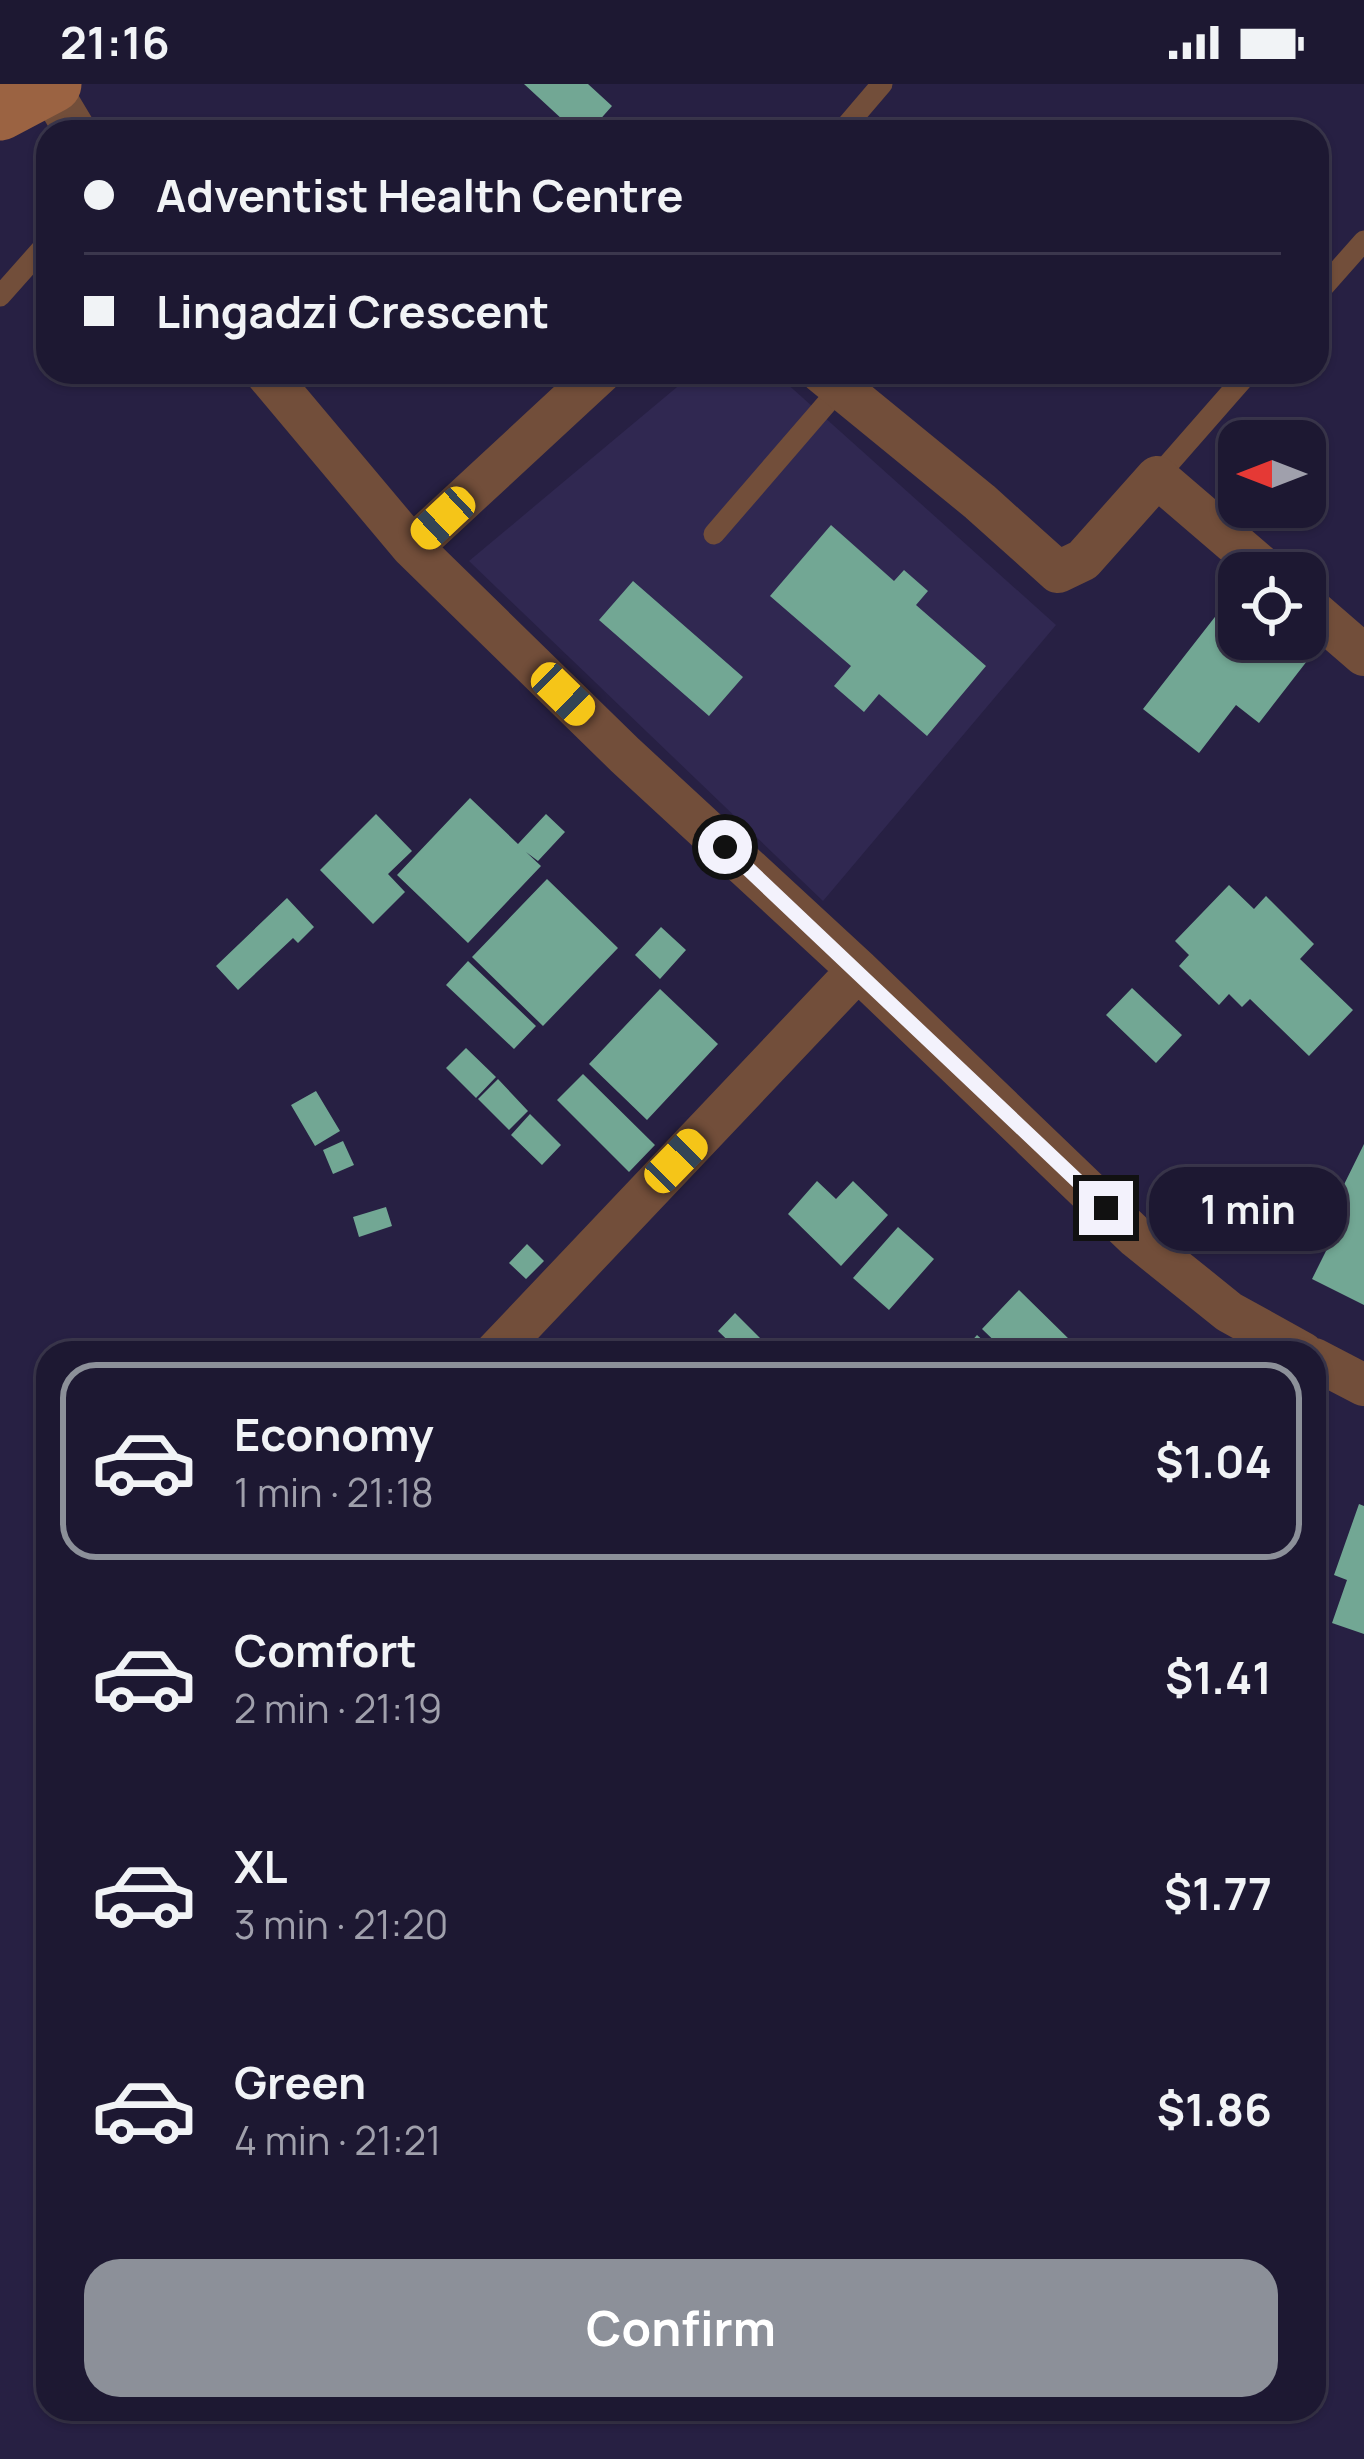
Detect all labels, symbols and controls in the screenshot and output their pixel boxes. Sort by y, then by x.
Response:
text: 21:16 [60,11,170,73]
text: Adventist Health Centre [156,164,684,226]
text: Lingadzi Crescent [156,280,549,342]
north arrow [1218,420,1326,528]
map controls [1218,420,1326,660]
car [404,480,482,556]
button: locate [1218,552,1326,660]
car [525,656,601,732]
route start [698,820,752,874]
car [638,1123,714,1199]
callout: 1 min [1148,1166,1346,1250]
route end [1079,1181,1133,1235]
text: 1 min [1200,1182,1296,1236]
text: Economy [234,1403,434,1465]
icon: car [90,1407,198,1515]
text: $1.04 [1155,1430,1272,1492]
text: 1 min · 21:18 [234,1465,434,1519]
text: Comfort [234,1619,417,1681]
icon: car [90,1623,198,1731]
text: $1.41 [1165,1646,1272,1708]
text: 2 min · 21:19 [234,1681,442,1735]
text: XL [234,1835,288,1897]
icon: car [90,1839,198,1947]
text: $1.77 [1164,1862,1272,1924]
text: 3 min · 21:20 [234,1897,448,1951]
text: Green [234,2051,366,2113]
icon: car [90,2055,198,2163]
text: $1.86 [1157,2078,1272,2140]
text: 4 min · 21:21 [234,2113,441,2167]
button: Confirm [84,2259,1278,2397]

